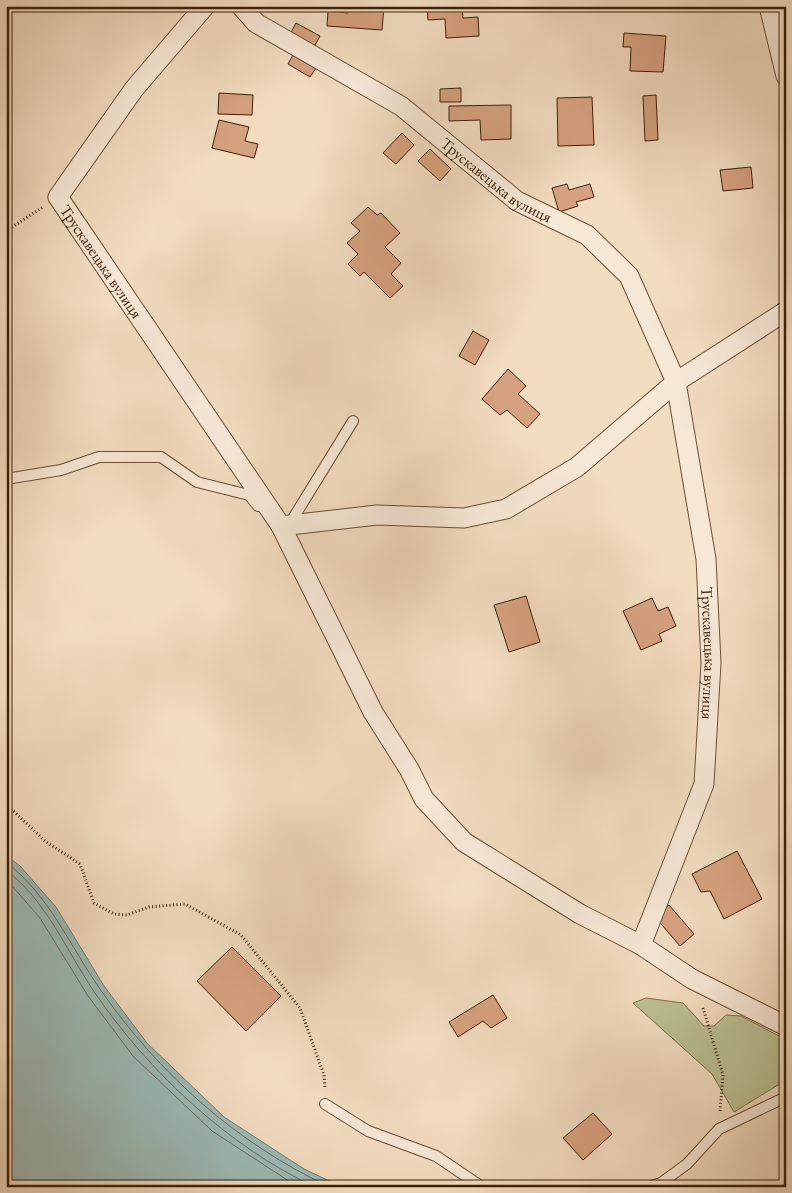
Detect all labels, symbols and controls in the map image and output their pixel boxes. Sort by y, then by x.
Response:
street label: Трускавецька вулиця [436,133,555,227]
street label: Трускавецька вулиця [55,201,147,323]
street label: Трускавецька вулиця [696,586,721,720]

